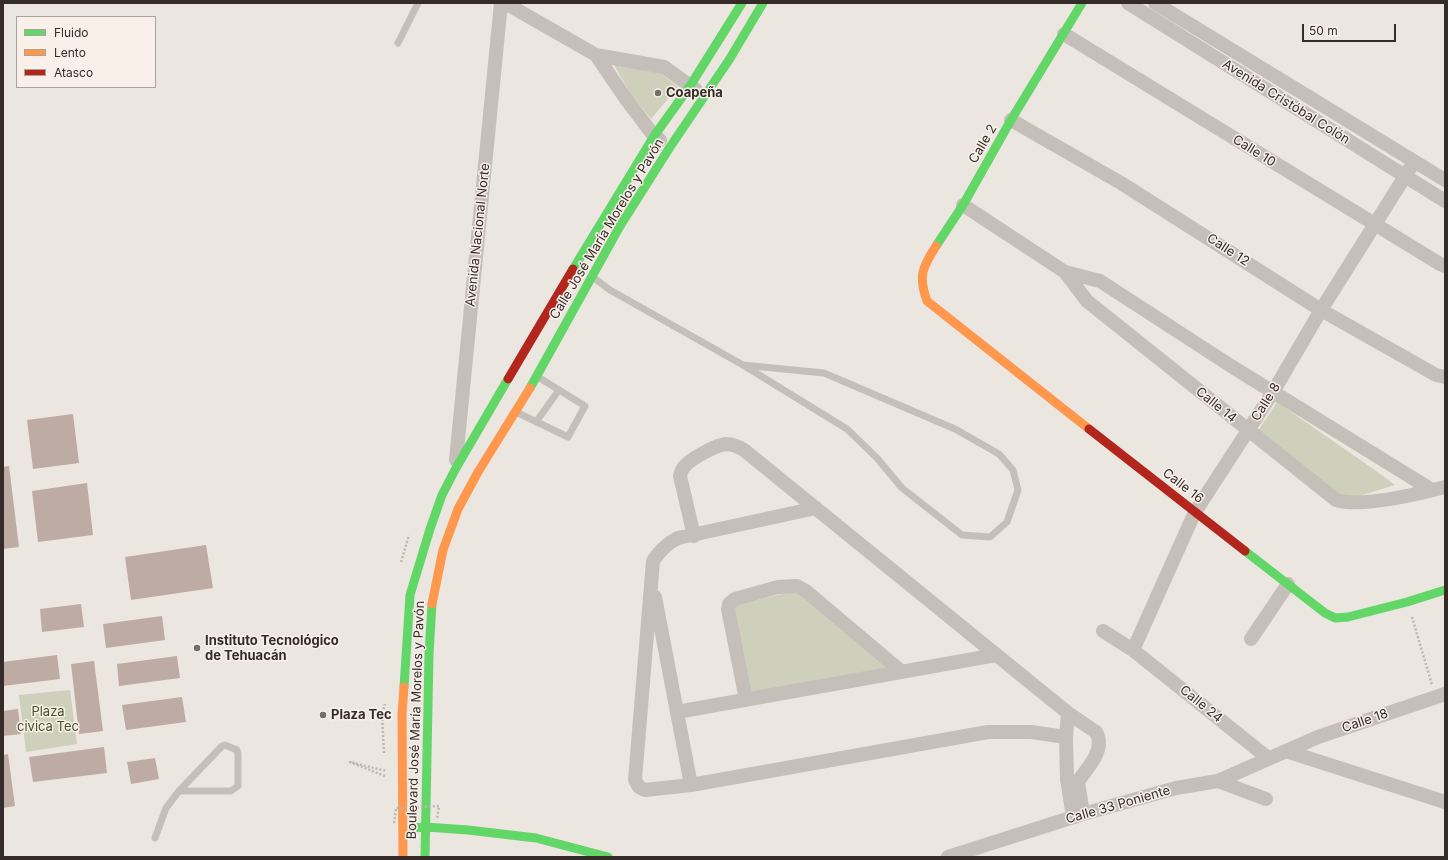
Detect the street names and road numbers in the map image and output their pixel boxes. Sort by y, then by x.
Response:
street label: Avenida Cristóbal Colón [1219,56,1353,148]
street label: Calle 2 [966,122,1000,166]
street label: Calle 10 [1230,132,1278,170]
street label: Calle José María Morelos y Pavón [547,136,667,322]
street label: Avenida Nacional Norte [463,163,493,307]
street label: Calle 12 [1204,231,1252,269]
street label: Calle 8 [1248,380,1284,424]
street label: Calle 14 [1192,384,1240,426]
street label: Calle 16 [1159,465,1207,507]
street label: Boulevard José María Morelos y Pavón [404,600,428,840]
street label: Calle 24 [1176,682,1226,726]
street label: Calle 18 [1340,706,1390,736]
street label: Calle 33 Poniente [1064,783,1172,827]

